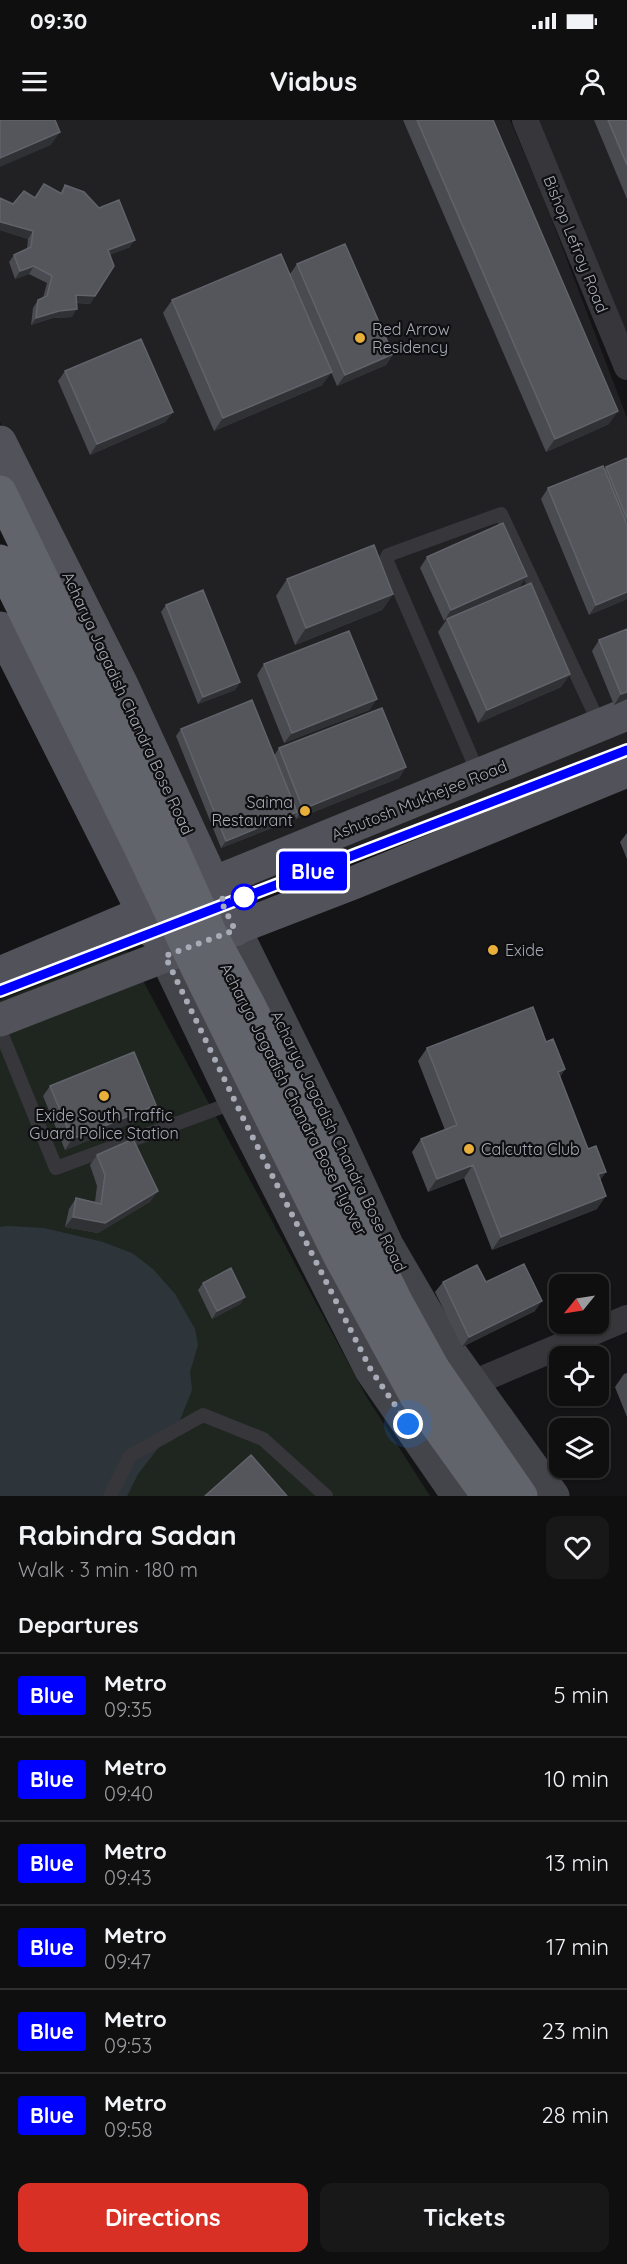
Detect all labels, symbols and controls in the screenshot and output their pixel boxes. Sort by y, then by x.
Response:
text: 09:30 [30,7,87,35]
text: Viabus [270,64,357,98]
icon: menu [18,65,51,98]
icon: person [576,65,609,98]
street label: Bishop Lefroy Road [539,173,613,315]
place label: Red Arrow Residency [372,319,450,357]
marker: Red Arrow Residency [353,331,367,345]
street label: Acharya Jagadish Chandra Bose Road [58,568,198,838]
street label: Ashutosh Mukhejee Road [328,756,510,844]
place label: Saima Restaurant [211,792,293,830]
marker: Saima Restaurant [298,804,312,818]
line badge: Blue [271,852,355,891]
text: Blue [291,858,335,884]
unlabelled marker [231,884,257,910]
place label: Exide [505,940,544,960]
marker: Exide [486,943,500,957]
street label: Acharya Jagadish Chandra Bose Flyover [216,959,372,1239]
street label: Acharya Jagadish Chandra Bose Road [267,1007,411,1275]
marker: Exide South Traffic Guard Police Station [97,1089,111,1103]
place label: Exide South Traffic Guard Police Station [29,1105,179,1143]
place label: Calcutta Club [481,1139,580,1159]
marker: Calcutta Club [462,1142,476,1156]
north arrow [549,1274,609,1334]
map controls [549,1274,609,1478]
button: locate [549,1346,609,1406]
your location [393,1409,423,1439]
button: layers [549,1418,609,1478]
button: heart [546,1516,609,1579]
text: Rabindra Sadan [18,1517,237,1552]
text: Walk · 3 min · 180 m [18,1557,198,1582]
text: Departures [18,1611,139,1639]
text: Metro [104,1669,167,1697]
text: 5 min [554,1681,609,1709]
text: Blue [30,1682,74,1708]
text: 09:35 [104,1697,152,1722]
text: Metro [104,1753,167,1781]
text: 10 min [544,1765,609,1793]
text: Blue [30,1766,74,1792]
text: 09:40 [104,1781,153,1806]
text: Metro [104,1837,167,1865]
text: 13 min [546,1849,609,1877]
text: Blue [30,1850,74,1876]
text: 09:43 [104,1865,152,1890]
text: Metro [104,1921,167,1949]
text: 17 min [546,1933,609,1961]
text: Blue [30,1934,74,1960]
text: 09:47 [104,1949,151,1974]
text: Metro [104,2005,167,2033]
text: 23 min [542,2017,609,2045]
text: Blue [30,2018,74,2044]
text: 09:53 [104,2033,152,2058]
text: Metro [104,2089,167,2117]
text: 28 min [541,2101,609,2129]
text: Blue [30,2102,74,2128]
text: 09:58 [104,2117,152,2142]
button: Directions [18,2183,308,2252]
button: Tickets [320,2183,609,2252]

